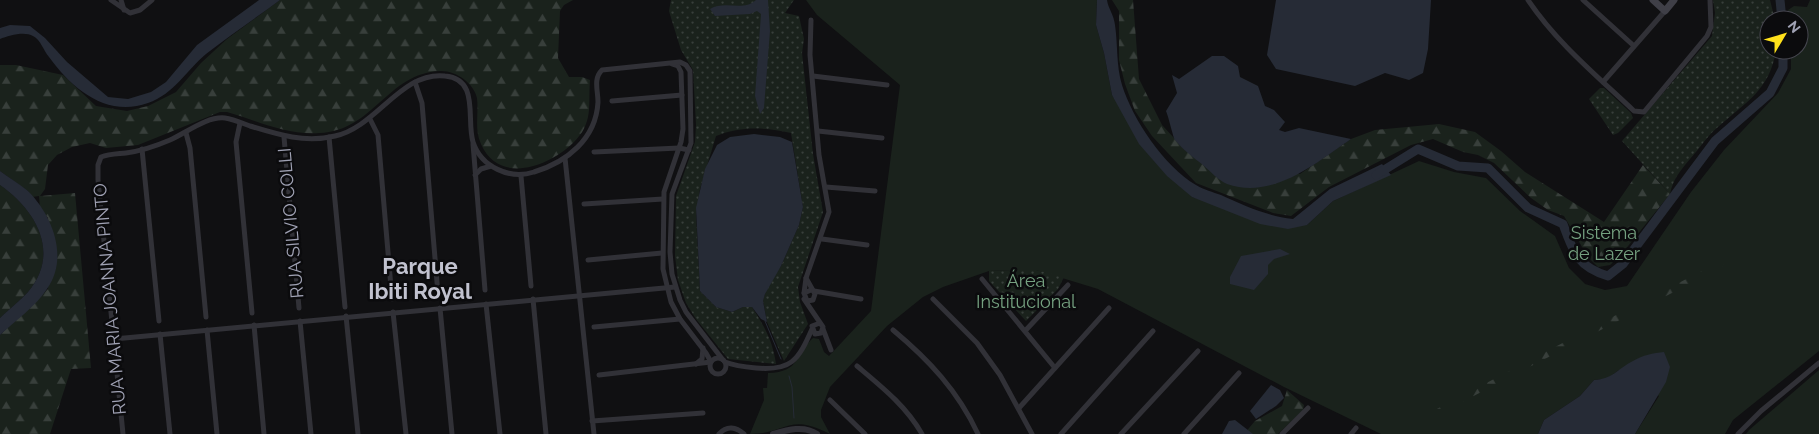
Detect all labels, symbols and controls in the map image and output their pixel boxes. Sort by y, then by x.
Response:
north arrow [1759,10,1809,60]
text: N [1785,18,1804,36]
street label: RUA SILVIO COLLI [273,147,308,299]
street label: RUA MARIA JOANNA PINTO [89,182,130,416]
park label: Sistema de Lazer [1568,222,1641,264]
district label: Parque Ibiti Royal [368,253,473,304]
park label: Área Institucional [976,269,1076,312]

